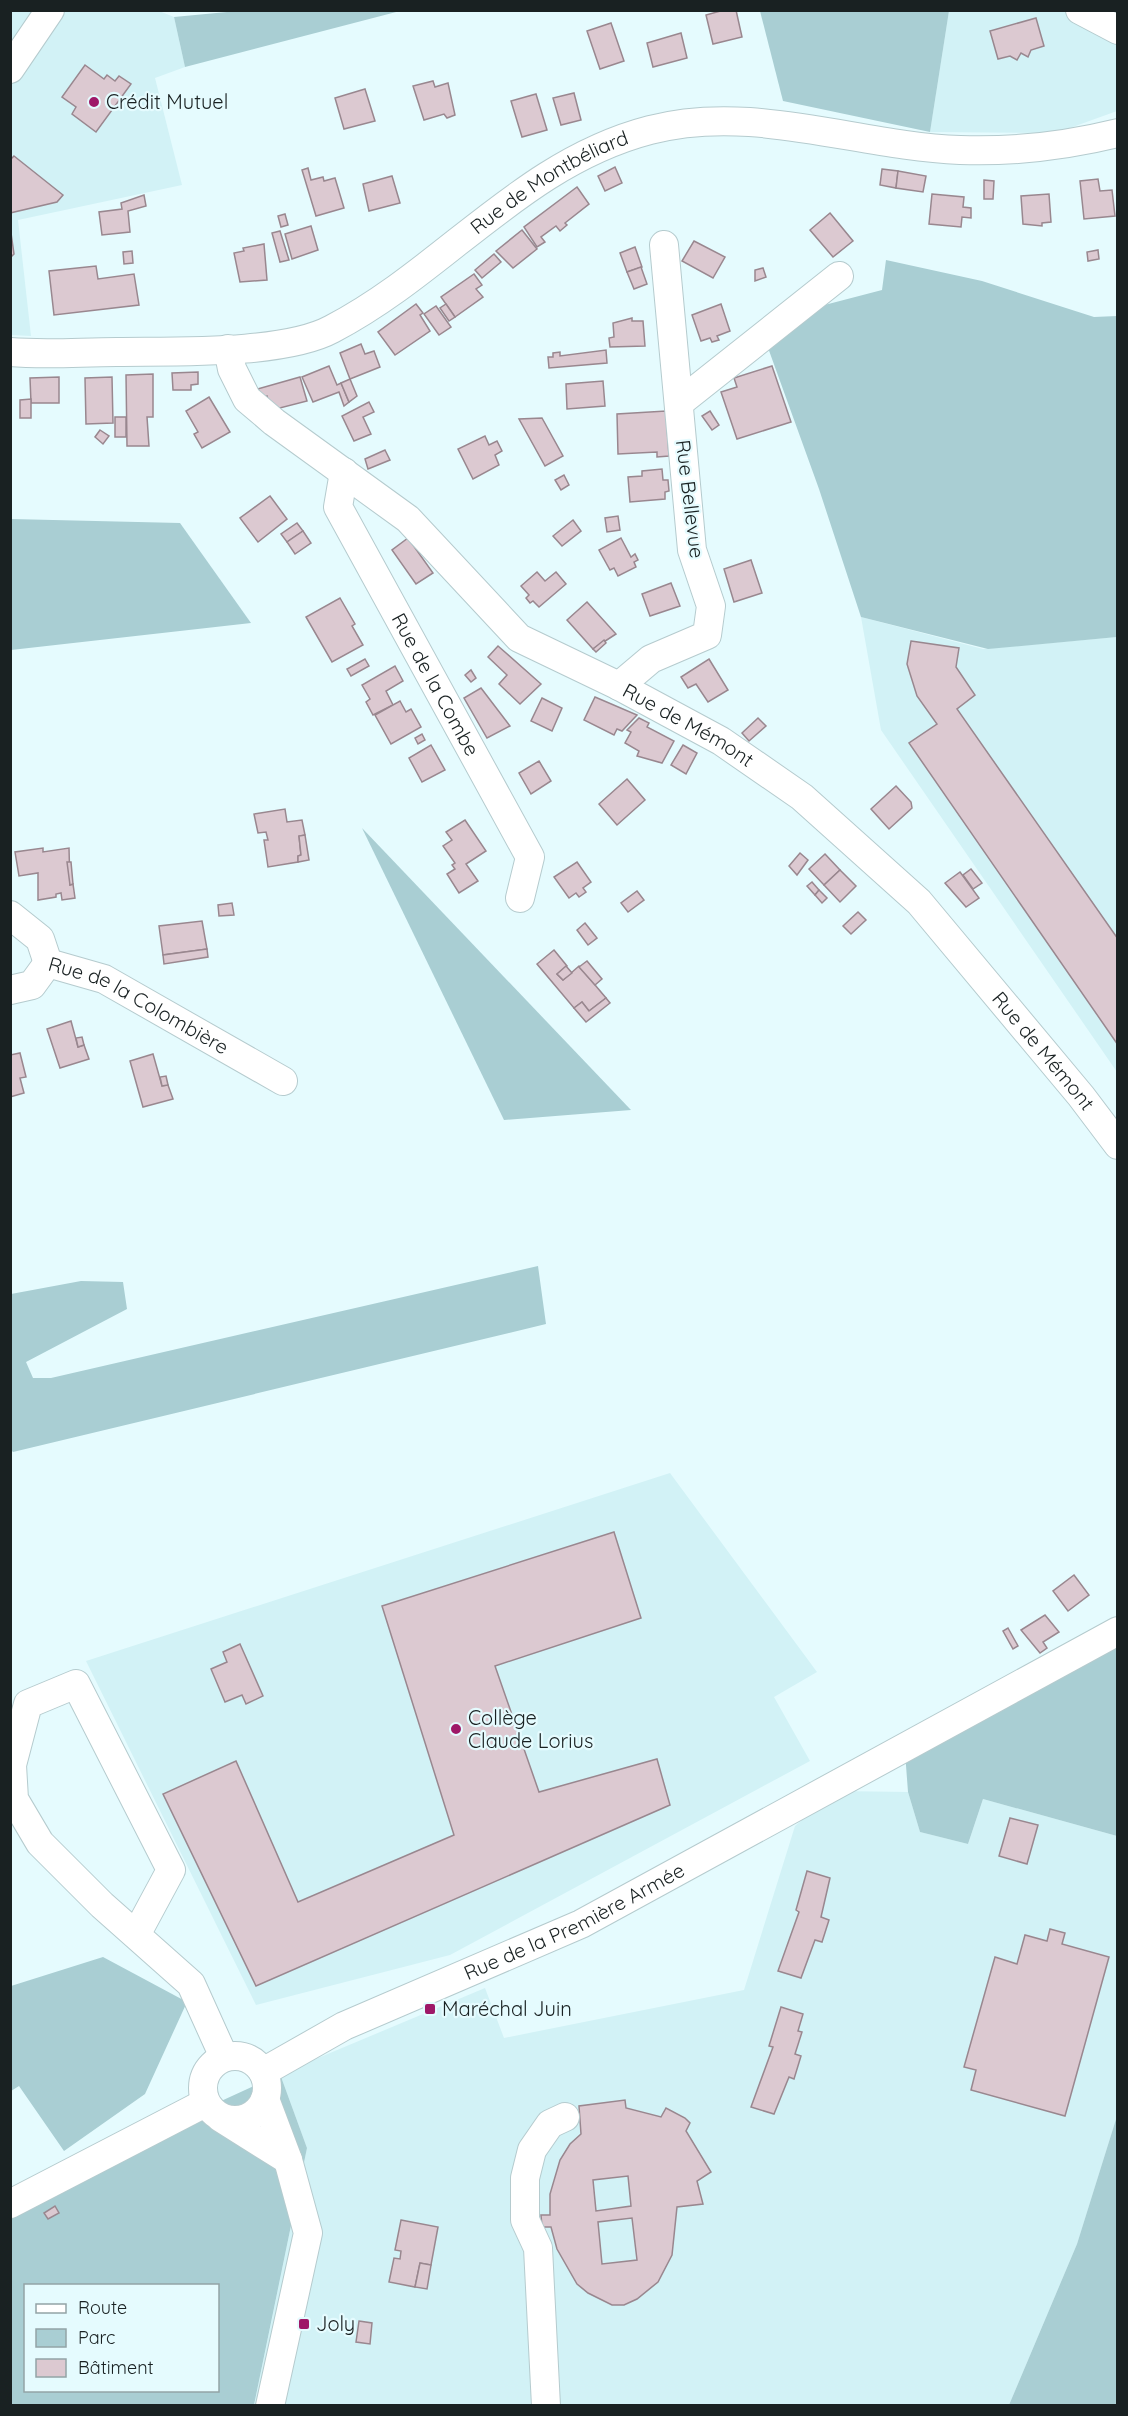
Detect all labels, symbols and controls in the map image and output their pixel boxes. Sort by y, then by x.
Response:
place label: Crédit Mutuel [106,89,228,114]
marker: Crédit Mutuel [87,95,101,109]
street label: Rue de Montbéliard [465,125,631,239]
street label: Rue Bellevue [671,438,710,560]
street label: Rue de la Combe [387,608,485,760]
street label: Rue de Mémont [619,677,759,772]
street label: Rue de la Colombière [46,951,233,1059]
street label: Rue de Mémont [987,986,1100,1115]
place label: Collège Claude Lorius [468,1705,593,1753]
marker: Collège Claude Lorius [449,1722,463,1736]
street label: Rue de la Première Armée [460,1857,689,1985]
place label: Maréchal Juin [442,1996,572,2021]
marker: Maréchal Juin [423,2002,437,2016]
legend [24,2284,219,2392]
text: Route [78,2296,127,2319]
place label: Joly [316,2311,355,2336]
marker: Joly [297,2317,311,2331]
text: Parc [78,2326,115,2349]
text: Bâtiment [78,2356,154,2379]

